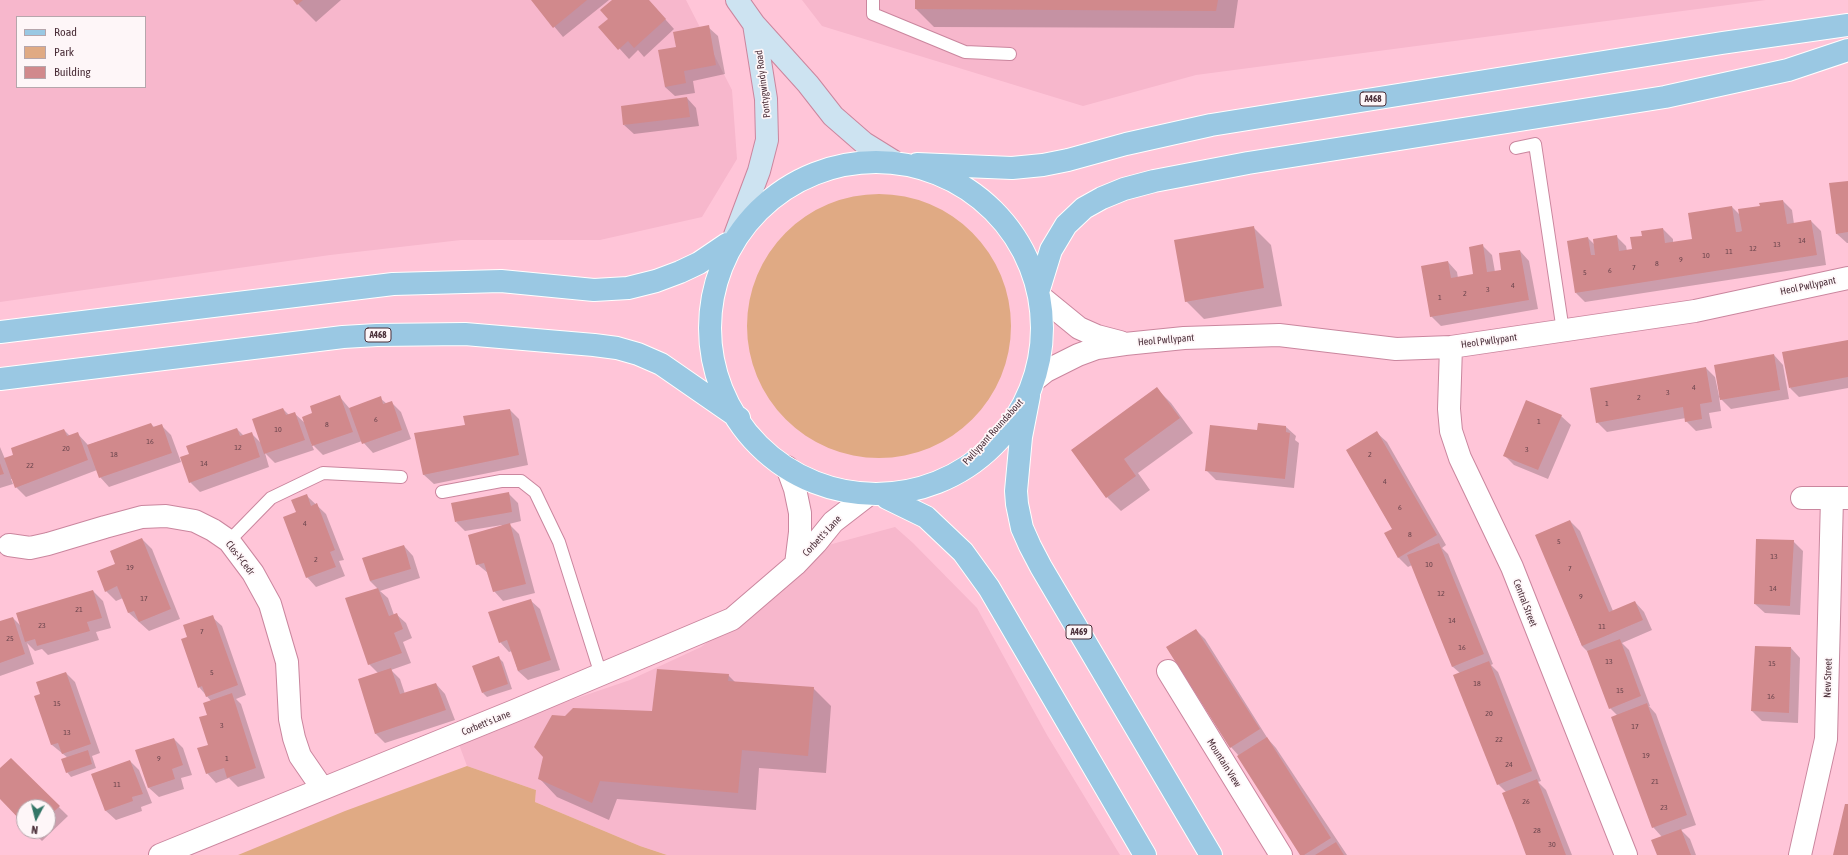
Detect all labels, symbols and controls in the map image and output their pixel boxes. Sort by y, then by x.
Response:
legend [16,16,146,88]
text: Road [54,25,77,39]
text: Park [54,45,74,59]
street label: Pontygwindy Road [753,49,773,119]
text: Building [54,65,91,79]
road number: A468 [1360,92,1386,106]
house number: 14 [1798,235,1806,245]
house number: 13 [1773,239,1781,249]
house number: 12 [1749,243,1757,253]
house number: 11 [1725,246,1733,256]
house number: 10 [1702,250,1710,260]
house number: 9 [1679,254,1683,264]
house number: 8 [1655,258,1659,268]
house number: 7 [1632,262,1636,272]
house number: 6 [1608,265,1612,275]
house number: 5 [1583,267,1587,277]
street label: Heol Pwllypant [1779,274,1837,298]
house number: 4 [1511,280,1515,290]
house number: 3 [1486,284,1490,294]
house number: 2 [1463,288,1467,298]
house number: 1 [1438,292,1442,302]
road number: A468 [365,328,391,342]
street label: Heol Pwllypant [1460,331,1518,351]
street label: Heol Pwllypant [1137,332,1195,348]
house number: 4 [1692,382,1696,392]
house number: 3 [1666,387,1670,397]
house number: 2 [1637,392,1641,402]
street label: Pwllypant Roundabout [960,397,1026,467]
house number: 1 [1605,398,1609,408]
house number: 6 [374,414,378,424]
house number: 1 [1537,416,1541,426]
house number: 8 [325,419,329,429]
house number: 10 [274,424,282,434]
house number: 16 [146,436,154,446]
house number: 12 [234,442,242,452]
house number: 20 [62,443,70,453]
house number: 3 [1525,444,1529,454]
house number: 18 [110,449,118,459]
house number: 2 [1368,449,1372,459]
house number: 14 [200,458,208,468]
house number: 22 [26,460,34,470]
house number: 4 [1383,476,1387,486]
house number: 6 [1398,502,1402,512]
street label: Corbett's Lane [800,513,844,559]
house number: 4 [303,518,307,528]
house number: 8 [1408,529,1412,539]
house number: 5 [1557,536,1561,546]
street label: Clos-Y-Cedr [223,538,257,578]
house number: 13 [1770,551,1778,561]
house number: 2 [314,554,318,564]
house number: 10 [1425,559,1433,569]
house number: 19 [126,562,134,572]
house number: 7 [1568,563,1572,573]
street label: Central Street [1510,577,1540,629]
house number: 14 [1769,583,1777,593]
house number: 12 [1437,588,1445,598]
house number: 9 [1579,591,1583,601]
house number: 17 [140,593,148,603]
house number: 21 [75,604,83,614]
house number: 14 [1448,615,1456,625]
house number: 23 [38,620,46,630]
house number: 11 [1598,621,1606,631]
road number: A469 [1066,625,1092,639]
house number: 7 [200,626,204,636]
house number: 25 [6,633,14,643]
house number: 16 [1458,642,1466,652]
house number: 13 [1605,656,1613,666]
house number: 15 [1768,658,1776,668]
street label: New Street [1821,658,1835,698]
house number: 5 [210,667,214,677]
house number: 18 [1473,678,1481,688]
house number: 15 [1616,685,1624,695]
house number: 16 [1767,691,1775,701]
house number: 15 [53,698,61,708]
street label: Corbett's Lane [460,708,512,738]
house number: 20 [1485,708,1493,718]
house number: 3 [220,720,224,730]
house number: 17 [1631,721,1639,731]
house number: 13 [63,727,71,737]
house number: 22 [1495,734,1503,744]
street label: Mountain View [1204,737,1244,789]
house number: 19 [1642,750,1650,760]
house number: 9 [157,753,161,763]
house number: 1 [225,753,229,763]
house number: 24 [1505,759,1513,769]
house number: 21 [1651,776,1659,786]
house number: 11 [113,779,121,789]
house number: 26 [1522,796,1530,806]
north arrow [16,799,56,839]
house number: 23 [1660,802,1668,812]
text: N [31,824,39,836]
house number: 28 [1533,825,1541,835]
house number: 30 [1548,839,1556,849]

